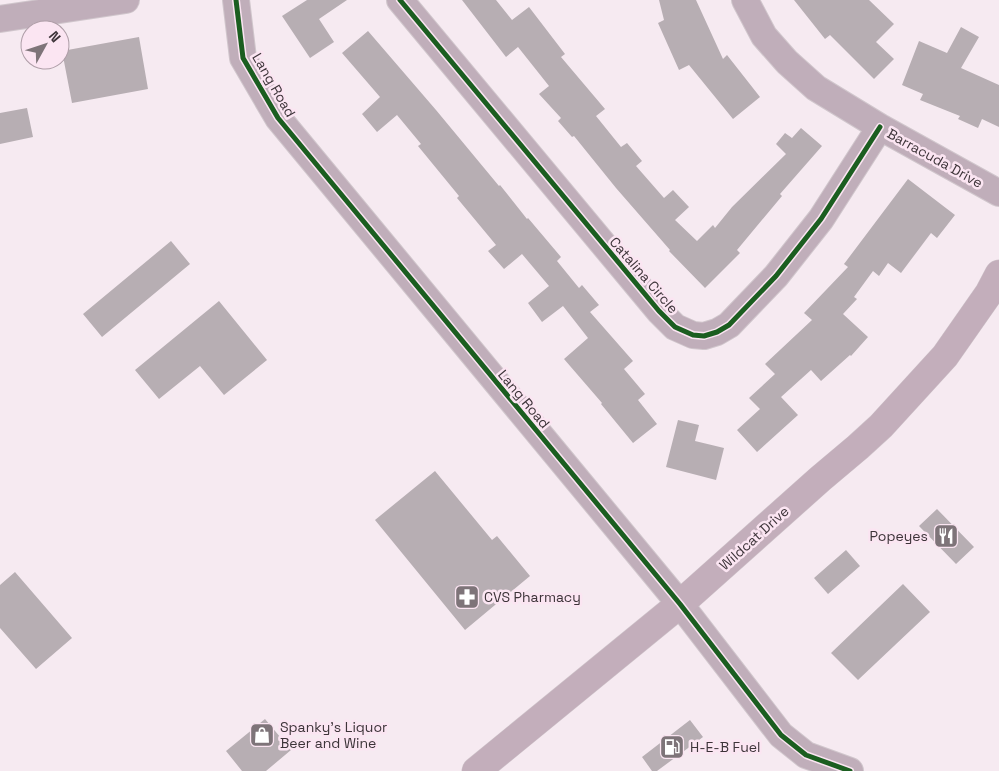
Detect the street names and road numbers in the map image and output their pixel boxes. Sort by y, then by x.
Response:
street label: Lang Road [248,50,300,120]
street label: Barracuda Drive [884,124,986,192]
street label: Catalina Circle [606,233,682,317]
street label: Lang Road [494,366,554,432]
street label: Wildcat Drive [715,502,793,574]

